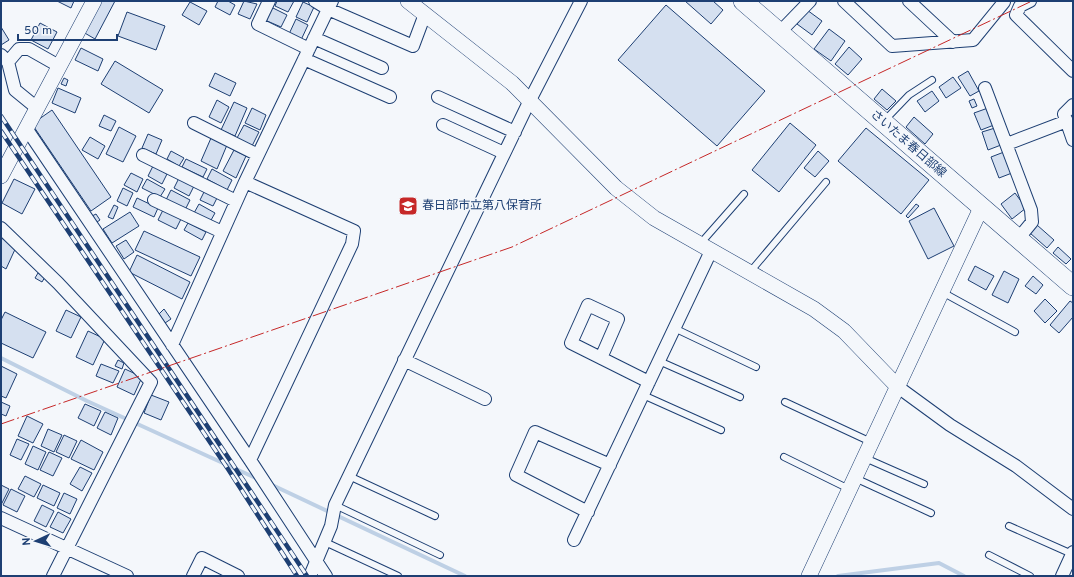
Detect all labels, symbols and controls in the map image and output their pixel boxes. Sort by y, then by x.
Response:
scale bar [18,16,117,42]
text: 50 m [24,23,52,39]
street label: さいたま春日部線 [867,107,949,181]
school or university icon: 春日部市立第八保育所 [397,195,419,217]
place label: 春日部市立第八保育所 [422,198,542,214]
north arrow [16,521,56,561]
text: N [20,537,34,546]

